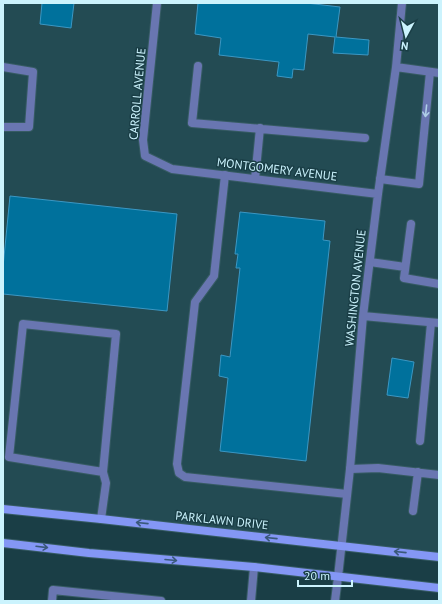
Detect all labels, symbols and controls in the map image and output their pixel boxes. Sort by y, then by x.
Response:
north arrow [386,16,426,56]
text: N [400,39,409,53]
street label: CARROLL AVENUE [126,47,148,141]
one-way arrow [422,104,429,117]
street label: MONTGOMERY AVENUE [216,154,338,184]
street label: WASHINGTON AVENUE [341,229,369,347]
street label: PARKLAWN DRIVE [175,508,269,532]
one-way arrow [136,519,149,527]
one-way arrow [265,534,278,542]
one-way arrow [35,543,48,551]
one-way arrow [394,549,407,556]
one-way arrow [164,556,177,563]
scale bar [298,562,352,588]
text: 20 m [304,568,330,583]

